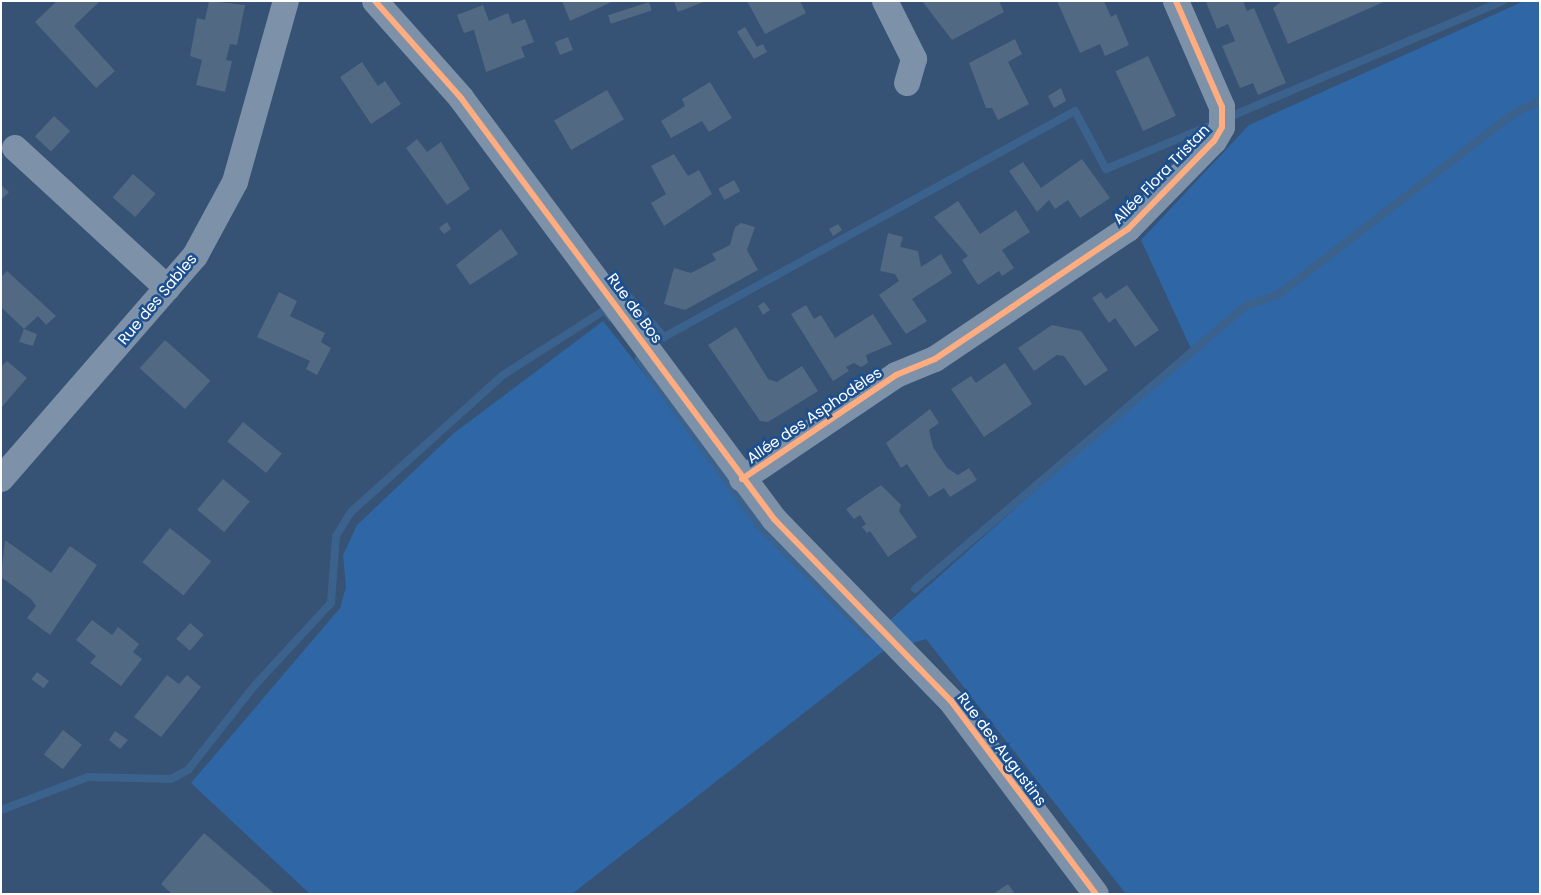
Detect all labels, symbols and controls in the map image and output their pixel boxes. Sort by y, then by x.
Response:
street label: Allée Flora Tristan [1109,121,1213,227]
street label: Rue des Sables [114,250,200,348]
street label: Rue de Bos [604,270,666,346]
street label: Allée des Asphodèles [743,363,885,467]
street label: Rue des Augustins [954,689,1050,809]

